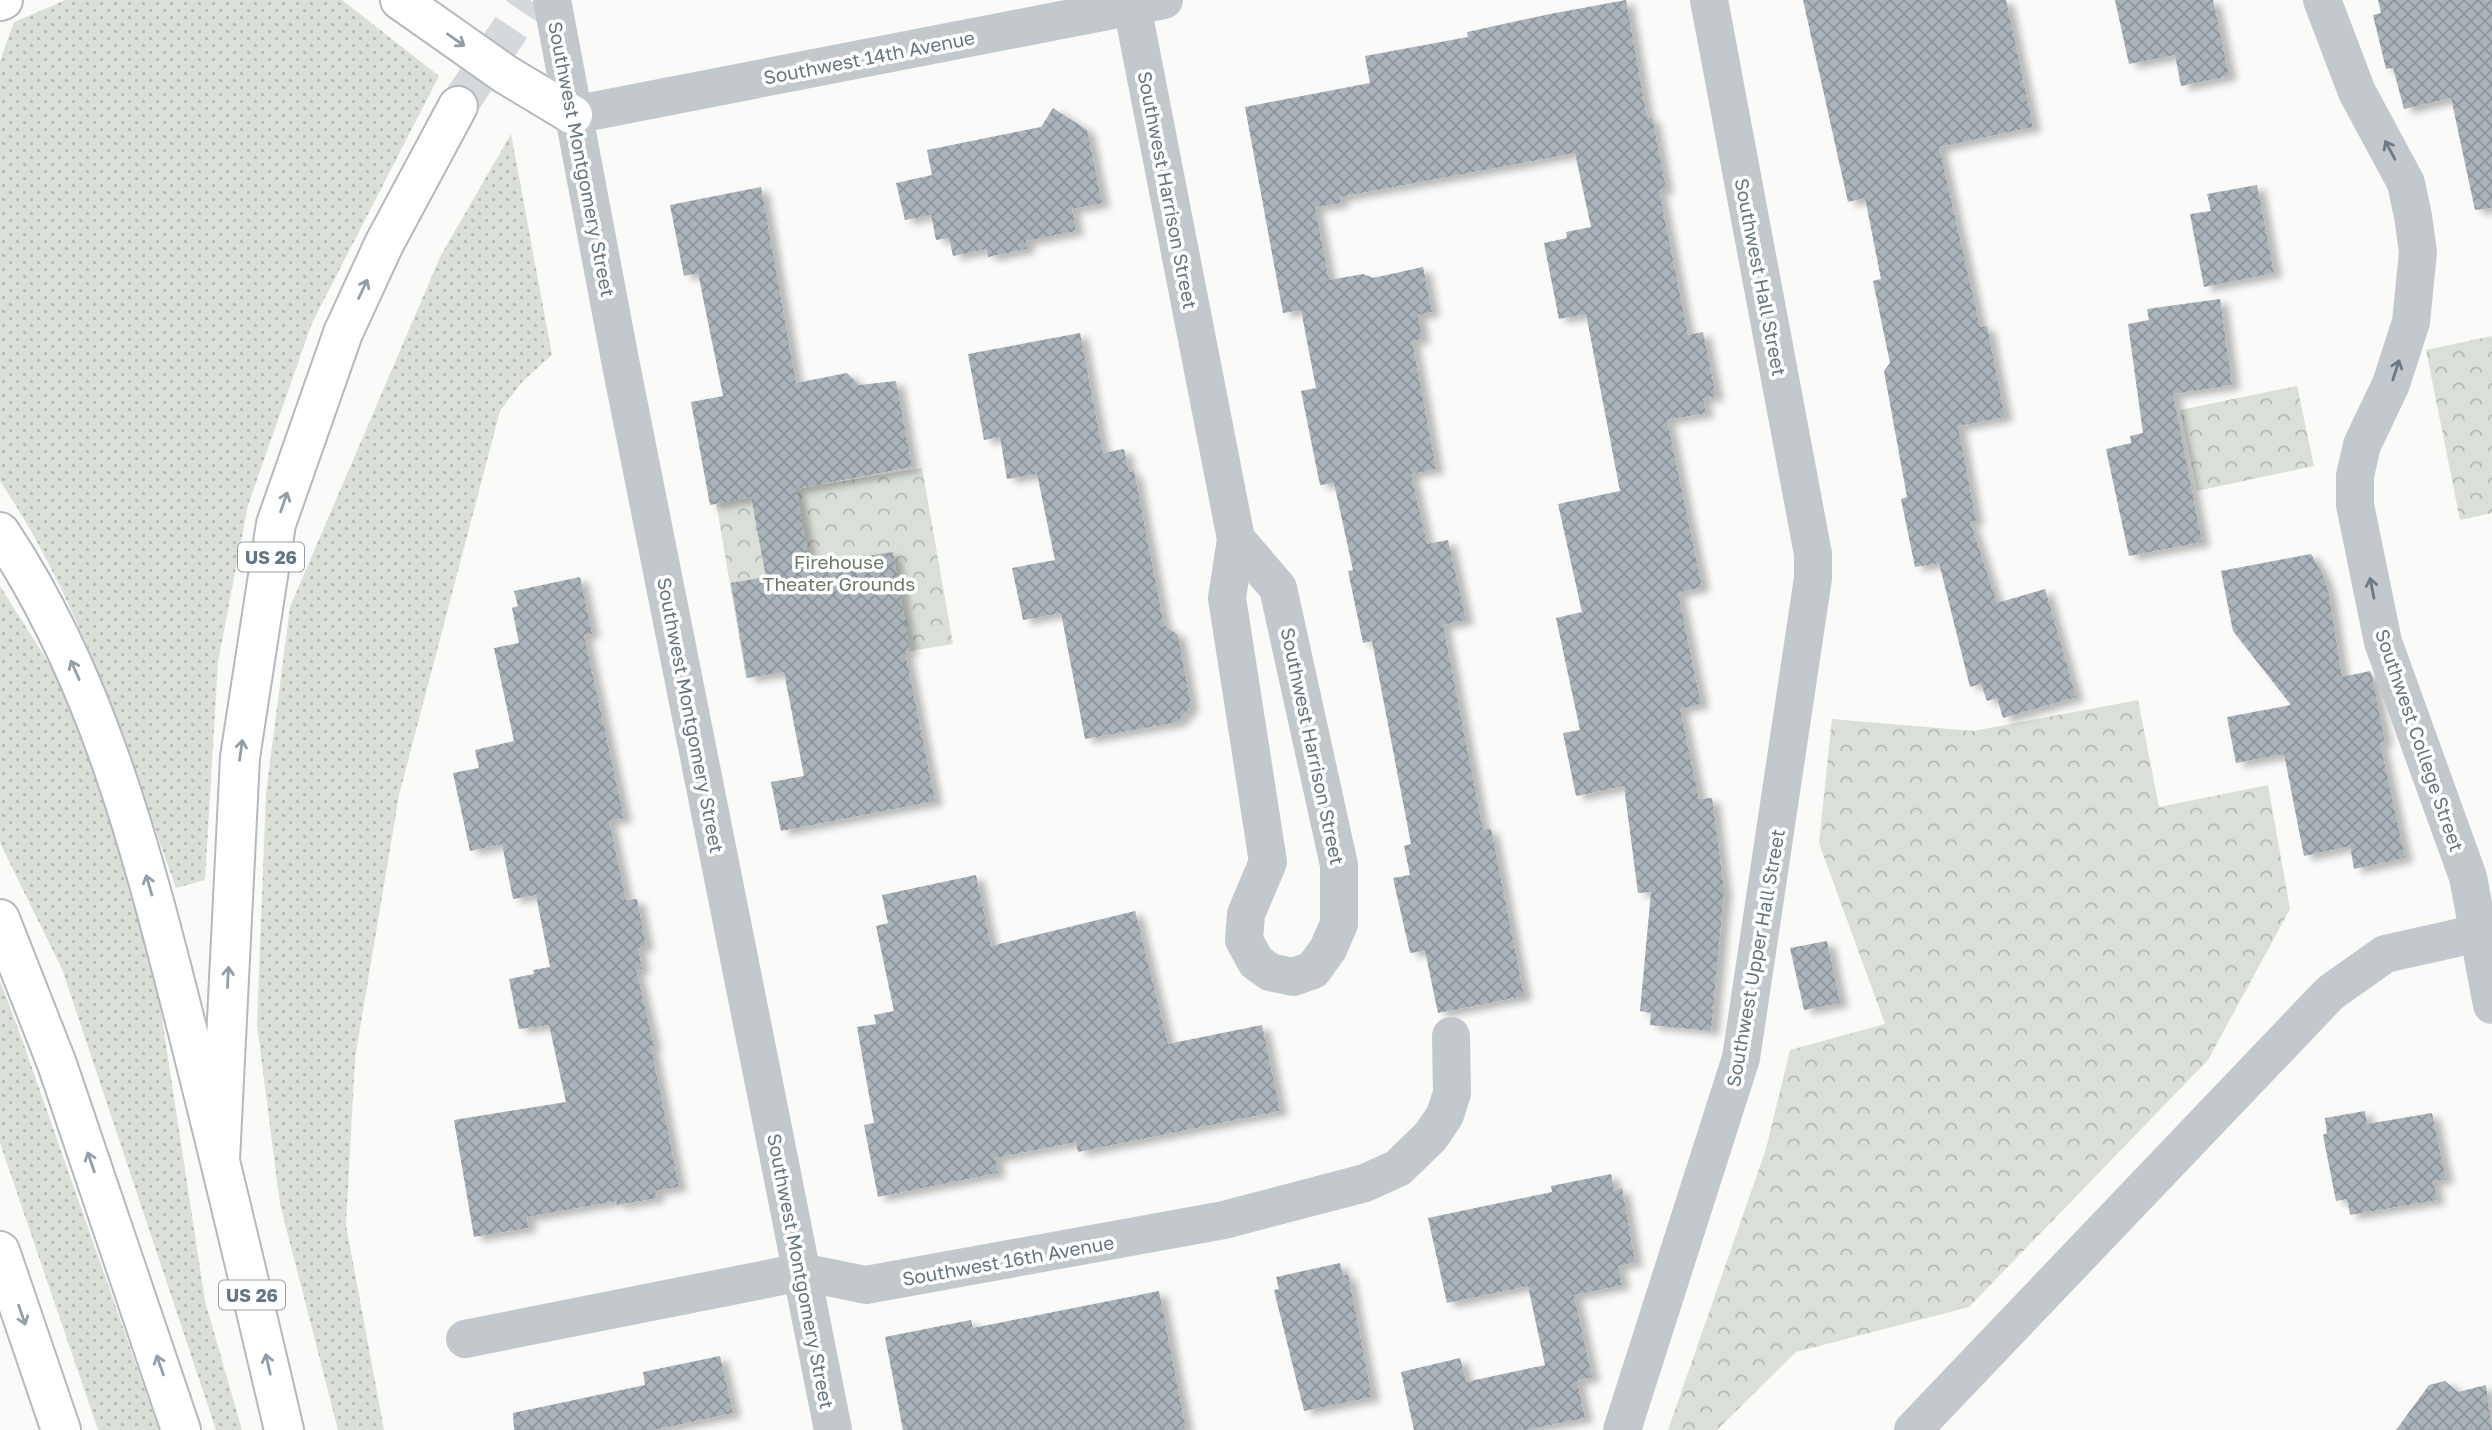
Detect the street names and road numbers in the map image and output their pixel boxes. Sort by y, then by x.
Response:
street label: Southwest Montgomery Street [544,19,620,299]
street label: Southwest 14th Avenue [761,25,977,89]
street label: Southwest Harrison Street [1134,69,1202,311]
street label: Southwest Hall Street [1731,176,1791,378]
road number: US 26 [238,542,304,572]
street label: Southwest Montgomery Street [653,575,729,855]
street label: Southwest Harrison Street [1277,625,1349,867]
street label: Southwest College Street [2371,626,2469,854]
street label: Southwest Upper Hall Street [1721,827,1789,1089]
street label: Southwest Montgomery Street [763,1131,839,1411]
street label: Southwest 16th Avenue [900,1230,1116,1290]
road number: US 26 [219,1280,285,1310]

